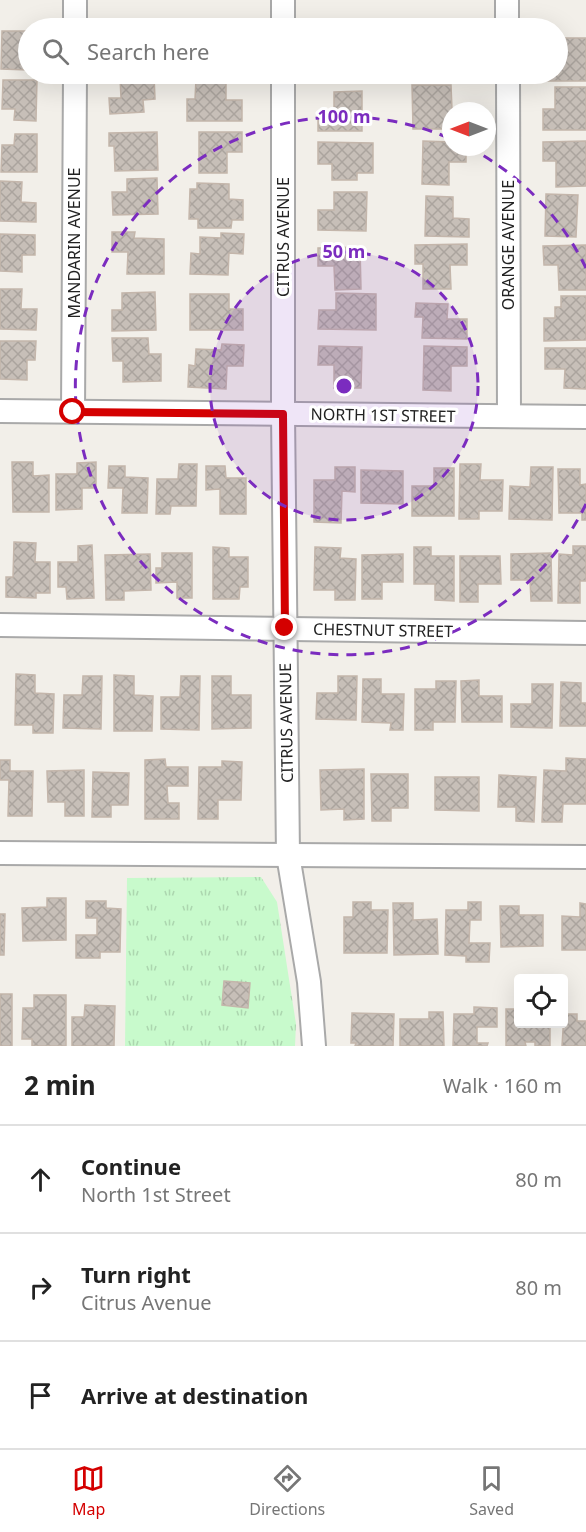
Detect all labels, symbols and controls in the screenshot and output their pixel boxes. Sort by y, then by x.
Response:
search box [18,18,568,84]
icon: search [39,35,72,68]
text: Search here [87,36,209,66]
north arrow [442,102,496,156]
text: 100 m [317,104,371,128]
street label: MANDARIN AVENUE [63,167,85,319]
street label: CITRUS AVENUE [272,177,294,297]
street label: ORANGE AVENUE [497,180,519,310]
text: 50 m [323,239,365,263]
centre of rings [334,376,354,396]
route start [59,398,85,424]
street label: NORTH 1ST STREET [310,403,456,427]
route end [271,614,297,640]
street label: CHESTNUT STREET [313,618,453,642]
street label: CITRUS AVENUE [274,663,298,783]
map controls [514,974,568,1028]
button: locate [514,974,568,1028]
text: 2 min [24,1067,96,1103]
text: Walk · 160 m [443,1072,562,1099]
text: Continue [81,1151,181,1181]
icon: ahead [24,1163,57,1196]
text: 80 m [515,1166,562,1193]
text: North 1st Street [81,1181,231,1208]
text: Turn right [81,1259,191,1289]
icon: right [24,1271,57,1304]
text: 80 m [515,1274,562,1301]
text: Citrus Avenue [81,1289,212,1316]
icon: arrive [24,1379,57,1412]
text: Arrive at destination [81,1380,308,1410]
tab: Map [72,1462,105,1520]
tab: Directions [249,1462,325,1520]
tab: Saved [469,1462,514,1520]

